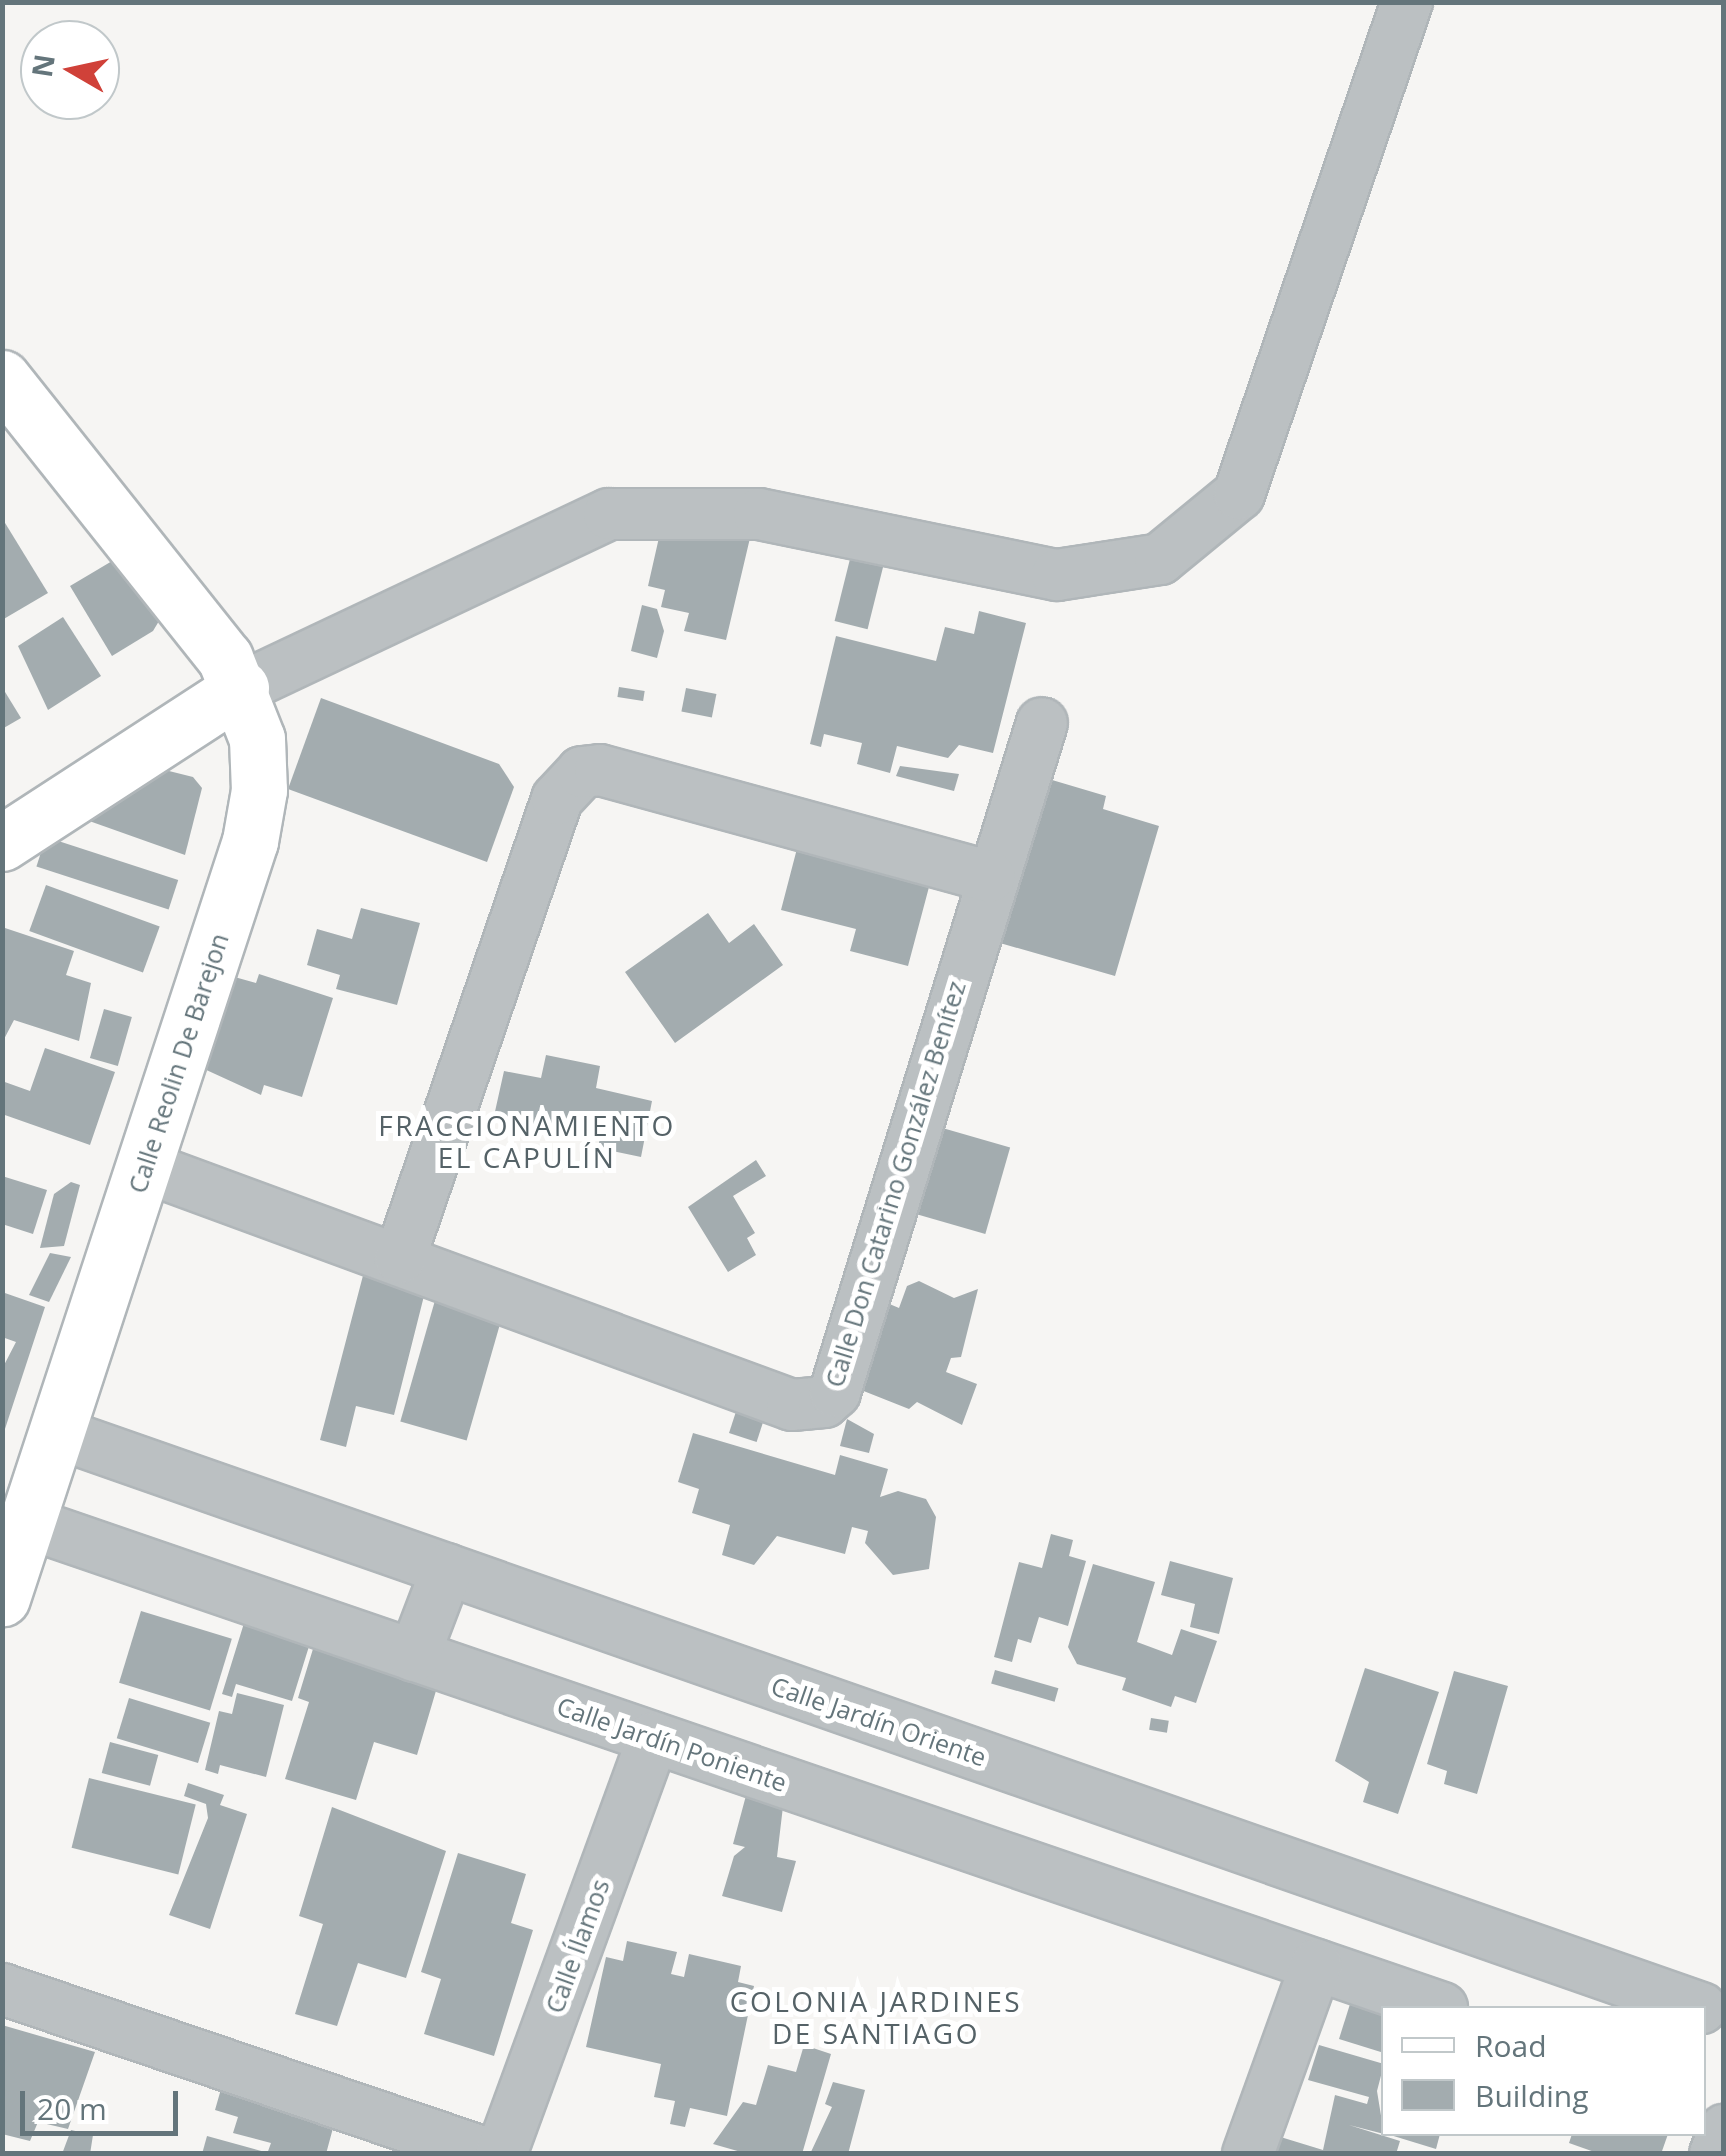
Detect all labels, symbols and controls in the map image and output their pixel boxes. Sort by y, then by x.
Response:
north arrow [20,20,120,120]
text: N [22,51,63,80]
street label: Calle Reolin De Barejon [122,929,234,1197]
street label: Calle Don Catarino González Benítez [819,977,971,1391]
district label: FRACCIONAMIENTO EL CAPULÍN [378,1108,676,1174]
street label: Calle Jardín Oriente [768,1670,990,1772]
street label: Calle Jardín Poniente [553,1691,791,1797]
street label: Calle Ílamos [539,1875,615,2017]
district label: COLONIA JARDINES DE SANTIAGO [730,1984,1022,2050]
legend [1381,2006,1706,2136]
text: Road [1475,2025,1547,2066]
scale bar [25,2071,182,2133]
text: Building [1475,2075,1589,2116]
text: 20 m [37,2088,107,2129]

